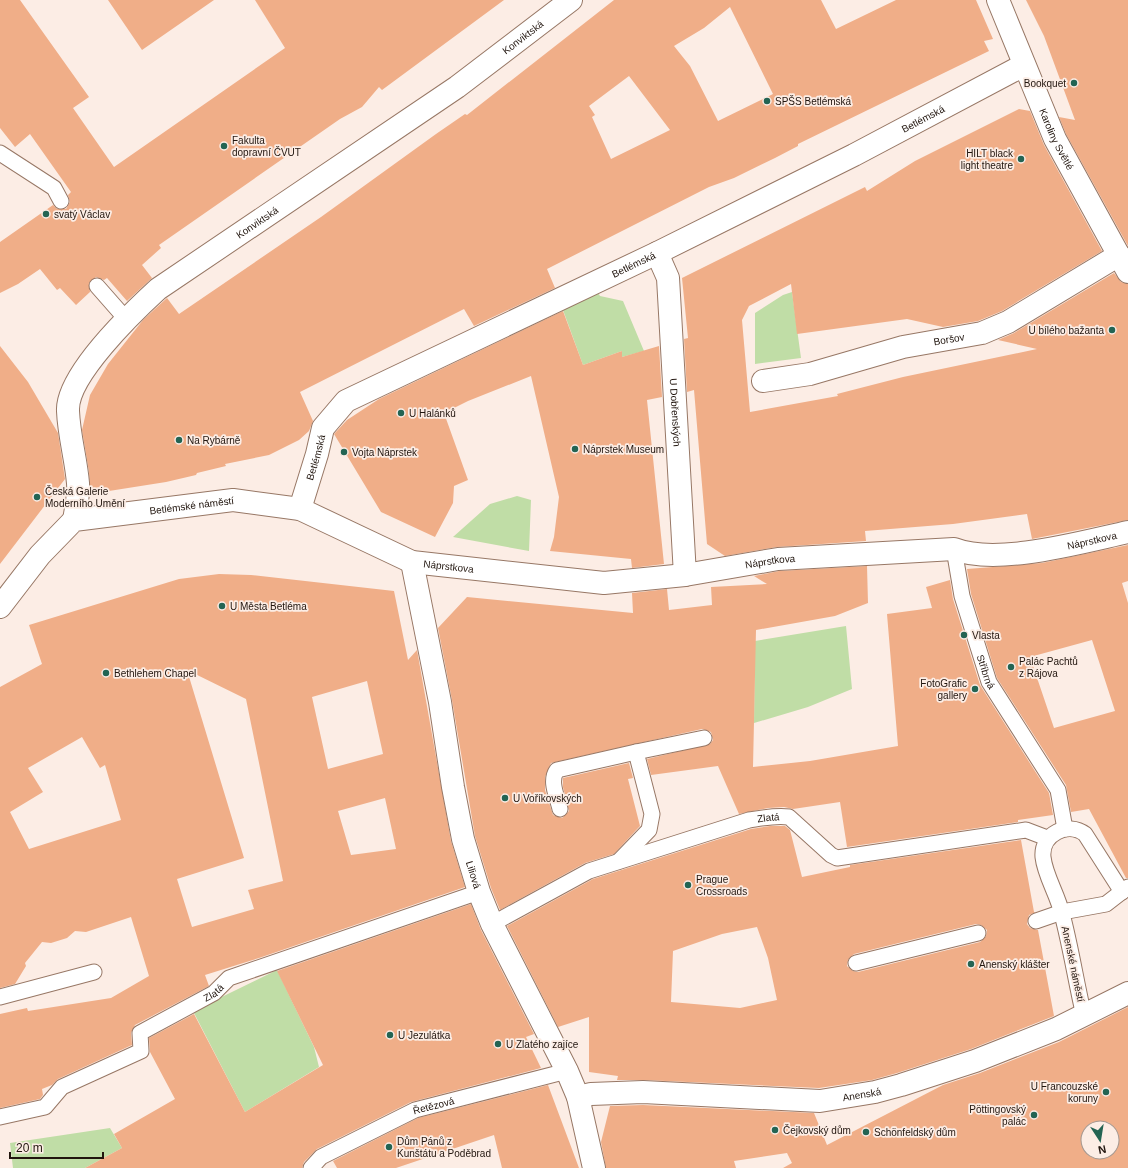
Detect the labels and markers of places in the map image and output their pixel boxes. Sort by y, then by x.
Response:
place label: Bookquet [1024,78,1066,89]
marker: Bookquet [1069,78,1079,88]
place label: SPŠS Betlémská [775,95,852,107]
marker: SPŠS Betlémská [762,96,772,106]
place label: Fakulta dopravní ČVUT [232,135,301,158]
marker: Fakulta dopravní ČVUT [219,141,229,151]
place label: HILT black light theatre [961,148,1014,171]
marker: HILT black light theatre [1016,154,1026,164]
marker: svatý Václav [41,209,51,219]
place label: svatý Václav [54,209,110,220]
place label: U bílého bažanta [1028,325,1104,336]
marker: U bílého bažanta [1107,325,1117,335]
marker: U Halánků [396,408,406,418]
place label: U Halánků [409,408,456,419]
marker: Na Rybárně [174,435,184,445]
place label: Na Rybárně [187,435,241,446]
marker: Náprstek Museum [570,444,580,454]
place label: Náprstek Museum [583,444,664,455]
marker: Vojta Náprstek [339,447,349,457]
place label: Vojta Náprstek [352,447,418,458]
place label: Česká Galerie Moderního Umění [45,485,125,509]
marker: Česká Galerie Moderního Umění [32,492,42,502]
marker: U Města Betléma [217,601,227,611]
place label: U Města Betléma [230,601,307,612]
marker: Vlasta [959,630,969,640]
place label: Vlasta [972,630,1000,641]
place label: Palác Pachtů z Rájova [1019,656,1078,679]
marker: Palác Pachtů z Rájova [1006,662,1016,672]
marker: Bethlehem Chapel [101,668,111,678]
place label: Bethlehem Chapel [114,668,196,679]
place label: FotoGrafic gallery [920,678,967,701]
marker: FotoGrafic gallery [970,684,980,694]
marker: U Voříkovských [500,793,510,803]
place label: U Voříkovských [513,793,582,804]
place label: Prague Crossroads [696,874,747,897]
marker: Prague Crossroads [683,880,693,890]
marker: Anenský klášter [966,959,976,969]
place label: Anenský klášter [979,959,1050,970]
marker: U Jezulátka [385,1030,395,1040]
place label: U Jezulátka [398,1030,451,1041]
marker: U Zlatého zajíce [493,1039,503,1049]
place label: U Zlatého zajíce [506,1039,579,1050]
place label: U Francouzské koruny [1031,1081,1098,1104]
marker: U Francouzské koruny [1101,1087,1111,1097]
place label: Pöttingovský palác [969,1104,1026,1127]
marker: Pöttingovský palác [1029,1110,1039,1120]
place label: Čejkovský dům [783,1124,851,1136]
marker: Čejkovský dům [770,1125,780,1135]
marker: Schönfeldský dům [861,1127,871,1137]
place label: Schönfeldský dům [874,1127,956,1138]
place label: Dům Pánů z Kunštátu a Poděbrad [397,1136,491,1159]
marker: Dům Pánů z Kunštátu a Poděbrad [384,1142,394,1152]

